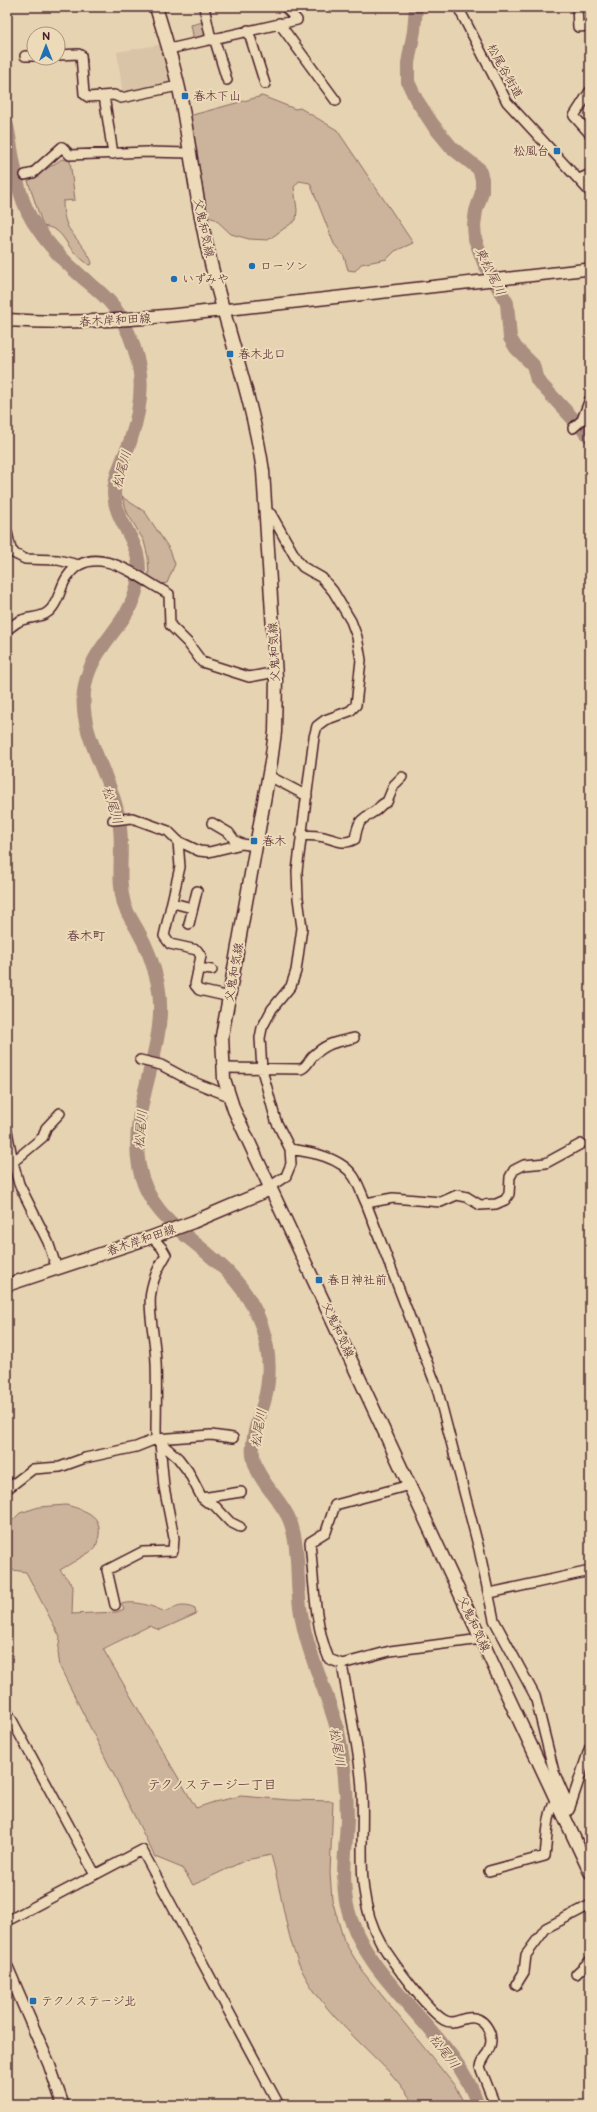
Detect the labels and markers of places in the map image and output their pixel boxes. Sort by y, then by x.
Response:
place label: 春木下山 [193,89,241,104]
marker: 春木下山 [180,91,190,101]
place label: 松風台 [513,144,549,159]
marker: 松風台 [552,146,562,156]
place label: ローソン [260,259,308,274]
marker: ローソン [247,261,257,271]
place label: いずみや [182,272,229,287]
marker: いずみや [169,274,179,284]
place label: 春木北口 [238,347,286,362]
marker: 春木北口 [225,349,235,359]
place label: 春木 [262,834,286,849]
marker: 春木 [249,836,259,846]
place label: 春日神社前 [327,1273,387,1288]
marker: 春日神社前 [314,1275,324,1285]
place label: テクノステージ北 [41,1994,136,2009]
marker: テクノステージ北 [28,1996,38,2006]

